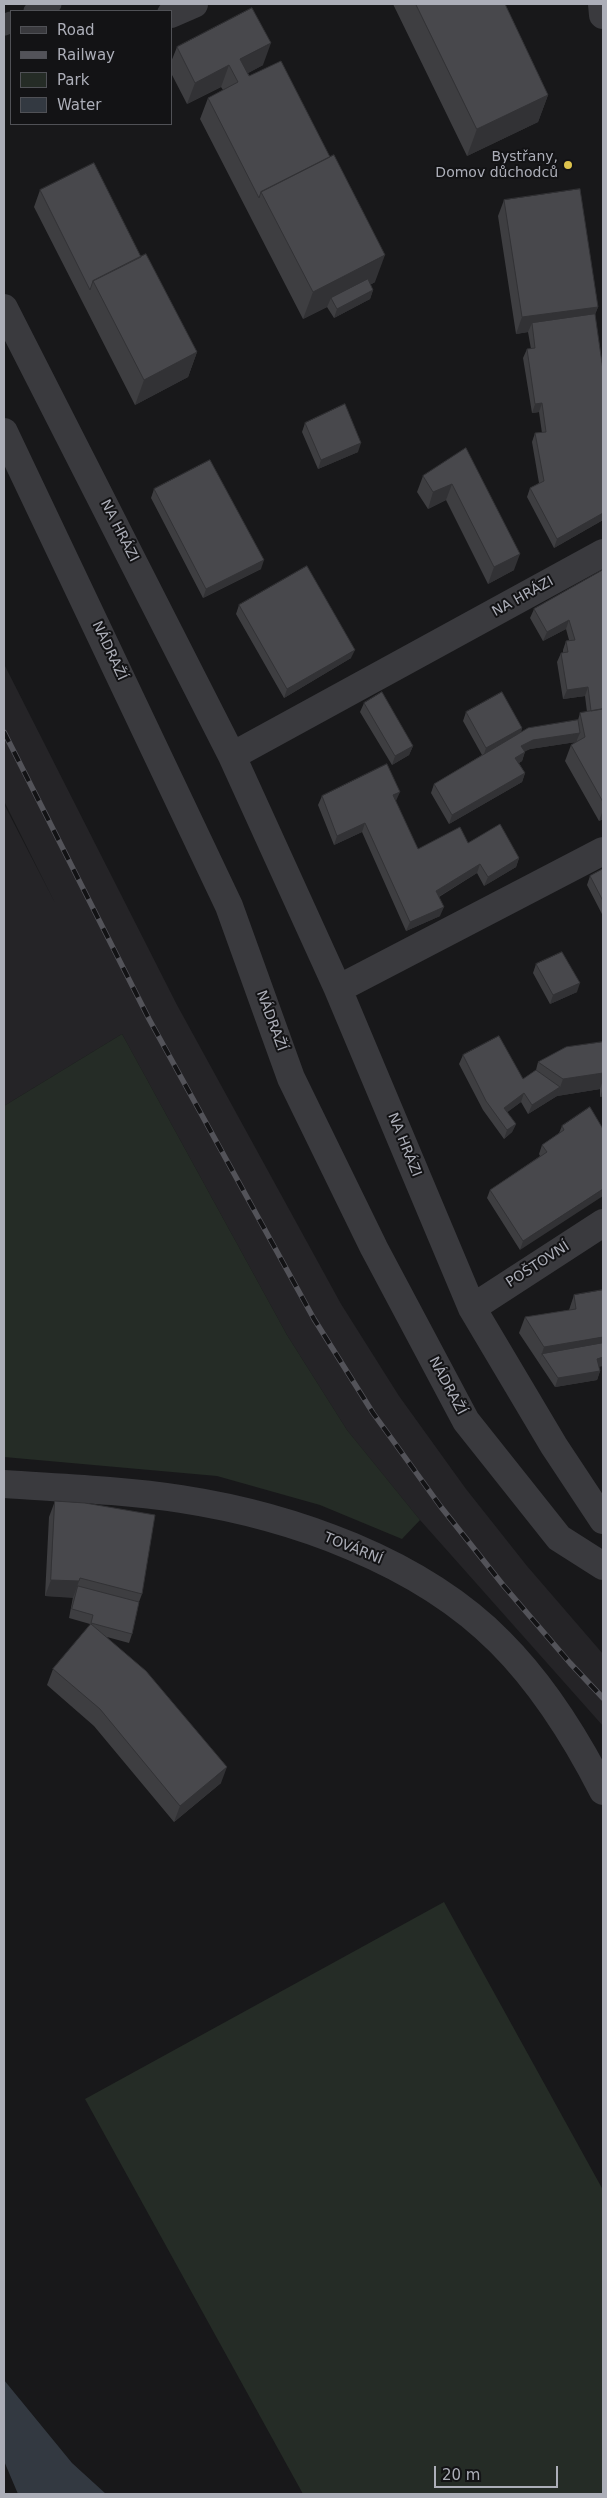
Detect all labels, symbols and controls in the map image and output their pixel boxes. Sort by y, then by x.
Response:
legend [10,10,172,125]
text: Road [57,21,95,39]
text: Railway [57,46,115,64]
text: Park [57,71,89,89]
text: Water [57,96,101,114]
place label: Bystřany, Domov důchodců [435,149,558,182]
marker: Bystřany, Domov důchodců [562,159,574,171]
street label: NA HRÁZI [96,497,142,565]
street label: NA HRÁZI [489,573,557,621]
street label: NÁDRAŽÍ [88,619,130,683]
street label: NÁDRAŽÍ [252,988,290,1054]
street label: NA HRÁZI [384,1111,424,1179]
street label: POŠTOVNÍ [503,1238,573,1292]
street label: NÁDRAŽÍ [425,1354,469,1418]
street label: TOVÁRNÍ [321,1530,385,1568]
scale bar [437,2456,561,2488]
text: 20 m [442,2466,480,2484]

